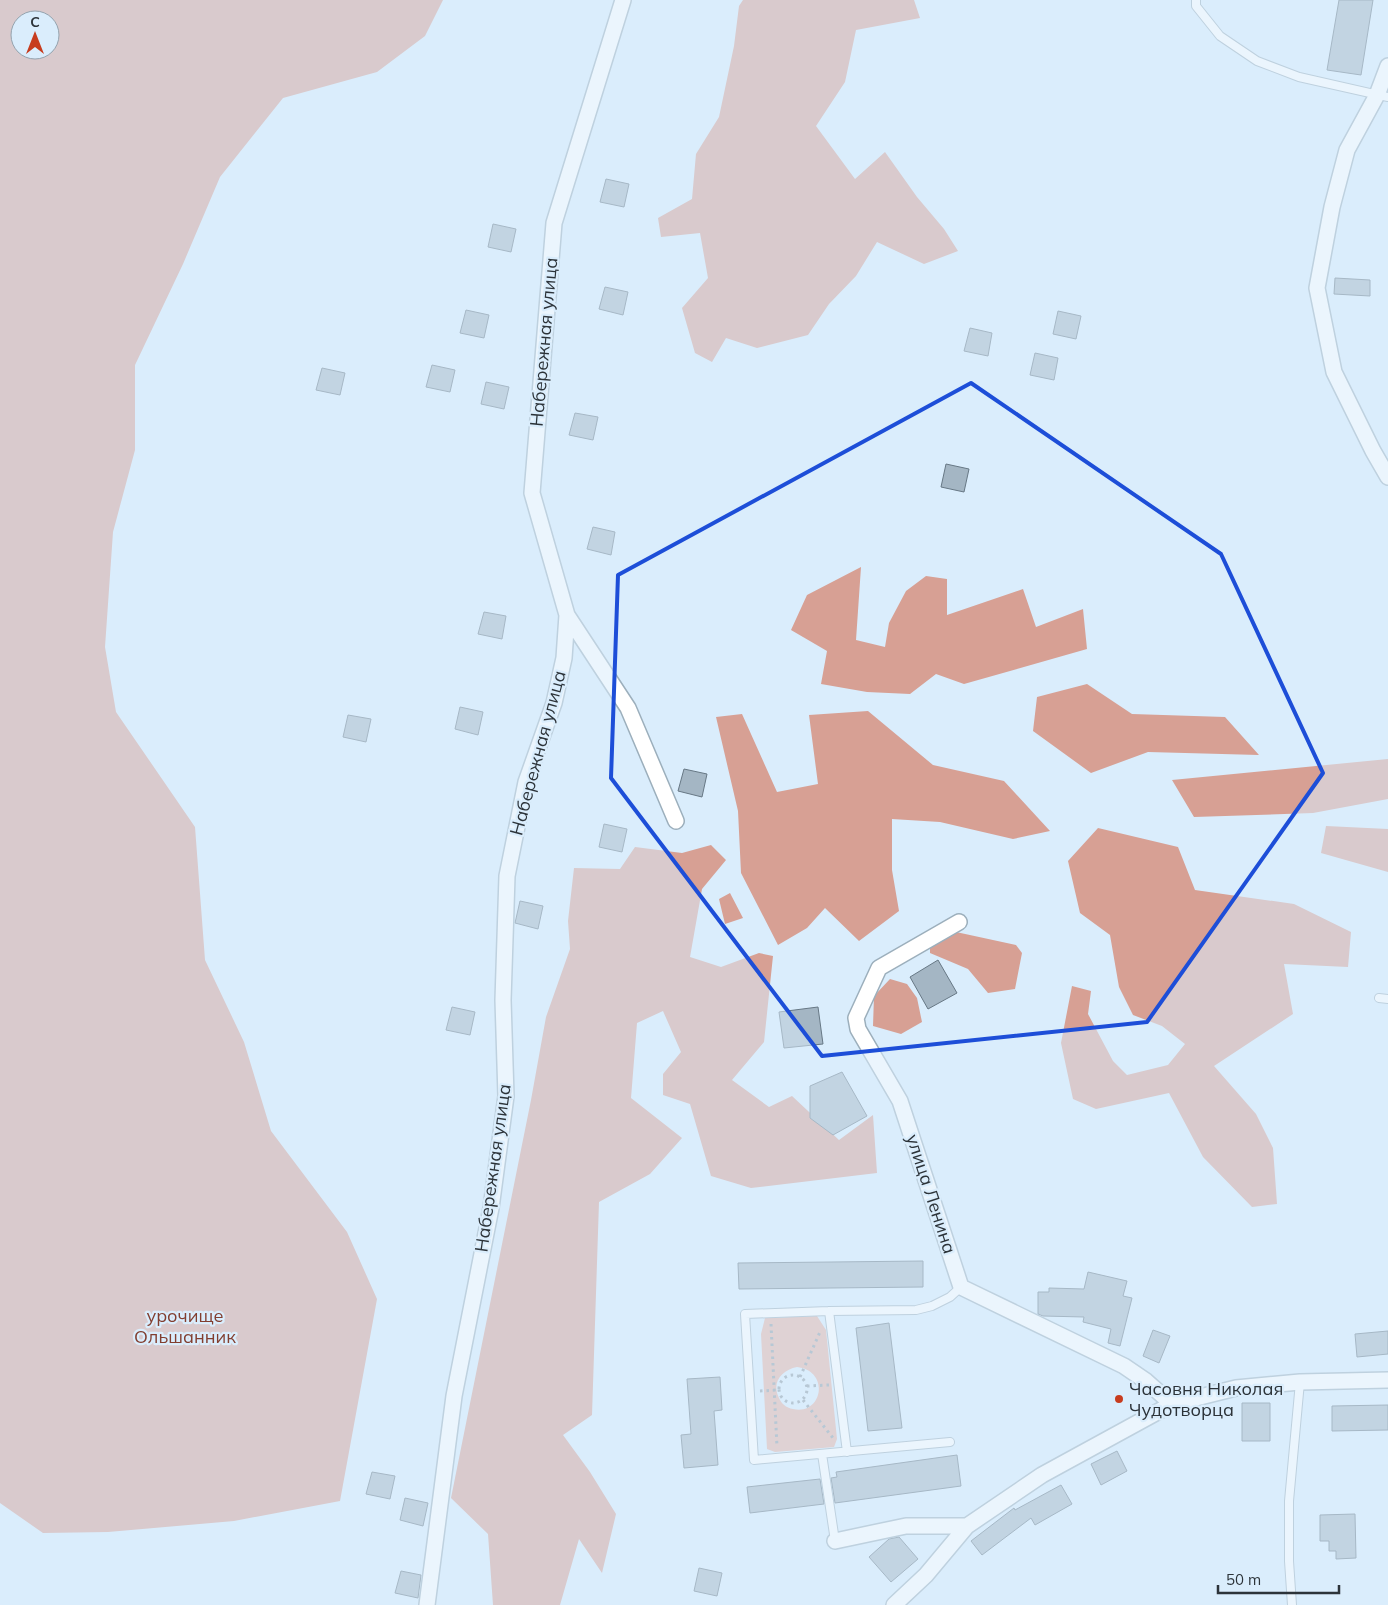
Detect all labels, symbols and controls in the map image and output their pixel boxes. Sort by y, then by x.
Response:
north arrow [10,10,60,60]
text: С [30,13,40,31]
street label: Набережная улица [525,257,562,427]
street label: Набережная улица [504,668,571,838]
street label: Набережная улица [469,1082,516,1253]
street label: улица Ленина [901,1131,962,1256]
park label: урочище Ольшанник [134,1304,236,1348]
place label: Часовня Николая Чудотворца [1129,1377,1283,1421]
marker: Часовня Николая Чудотворца [1113,1393,1125,1405]
scale bar [1218,1562,1339,1594]
text: 50 m [1226,1570,1261,1589]

